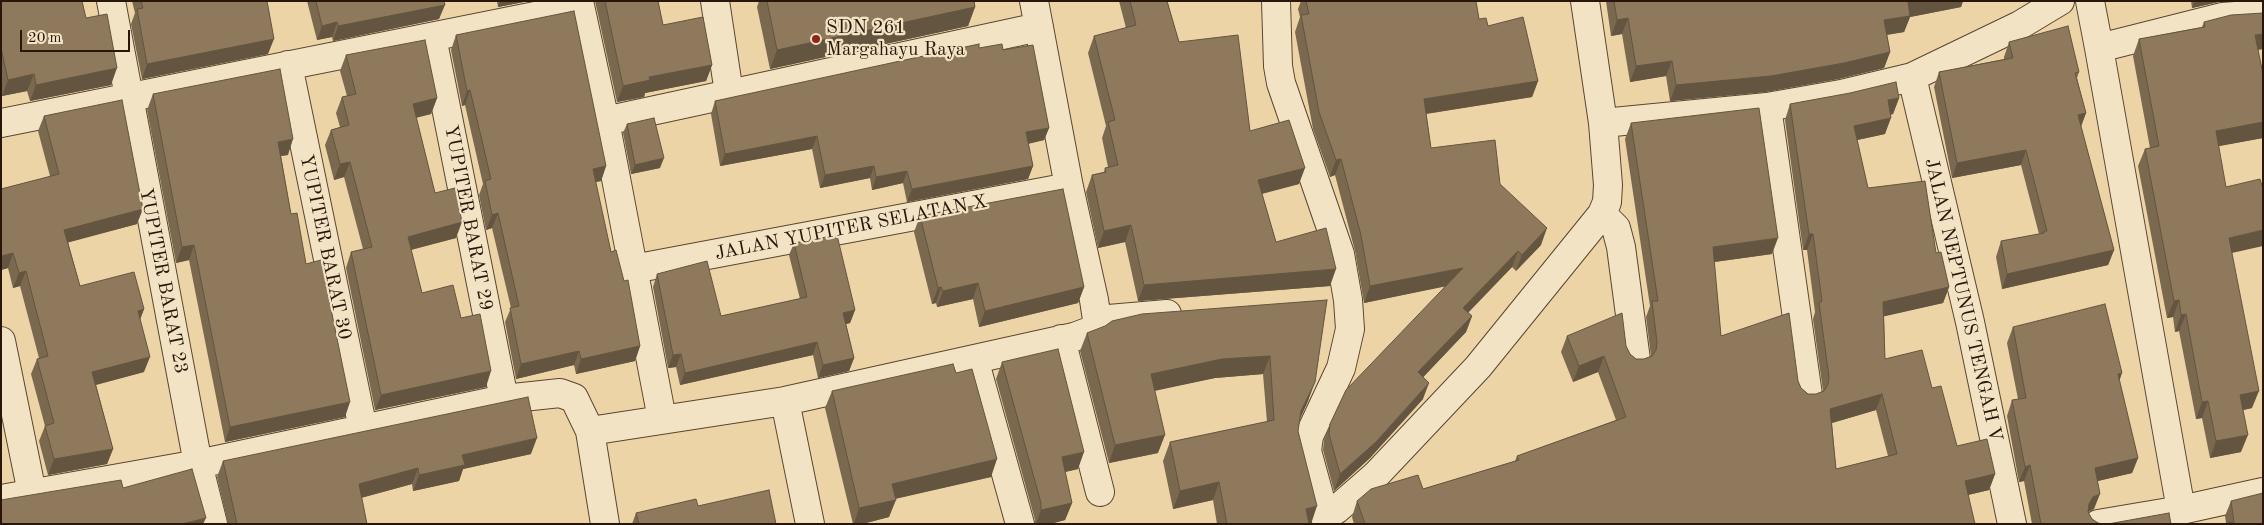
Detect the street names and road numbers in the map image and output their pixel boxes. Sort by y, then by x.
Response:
street label: YUPITER BARAT 29 [439,123,497,313]
street label: YUPITER BARAT 30 [294,152,356,342]
street label: JALAN NEPTUNUS TENGAH V [1919,156,2007,444]
street label: YUPITER BARAT 23 [134,186,192,376]
street label: JALAN YUPITER SELATAN X [713,190,989,266]

